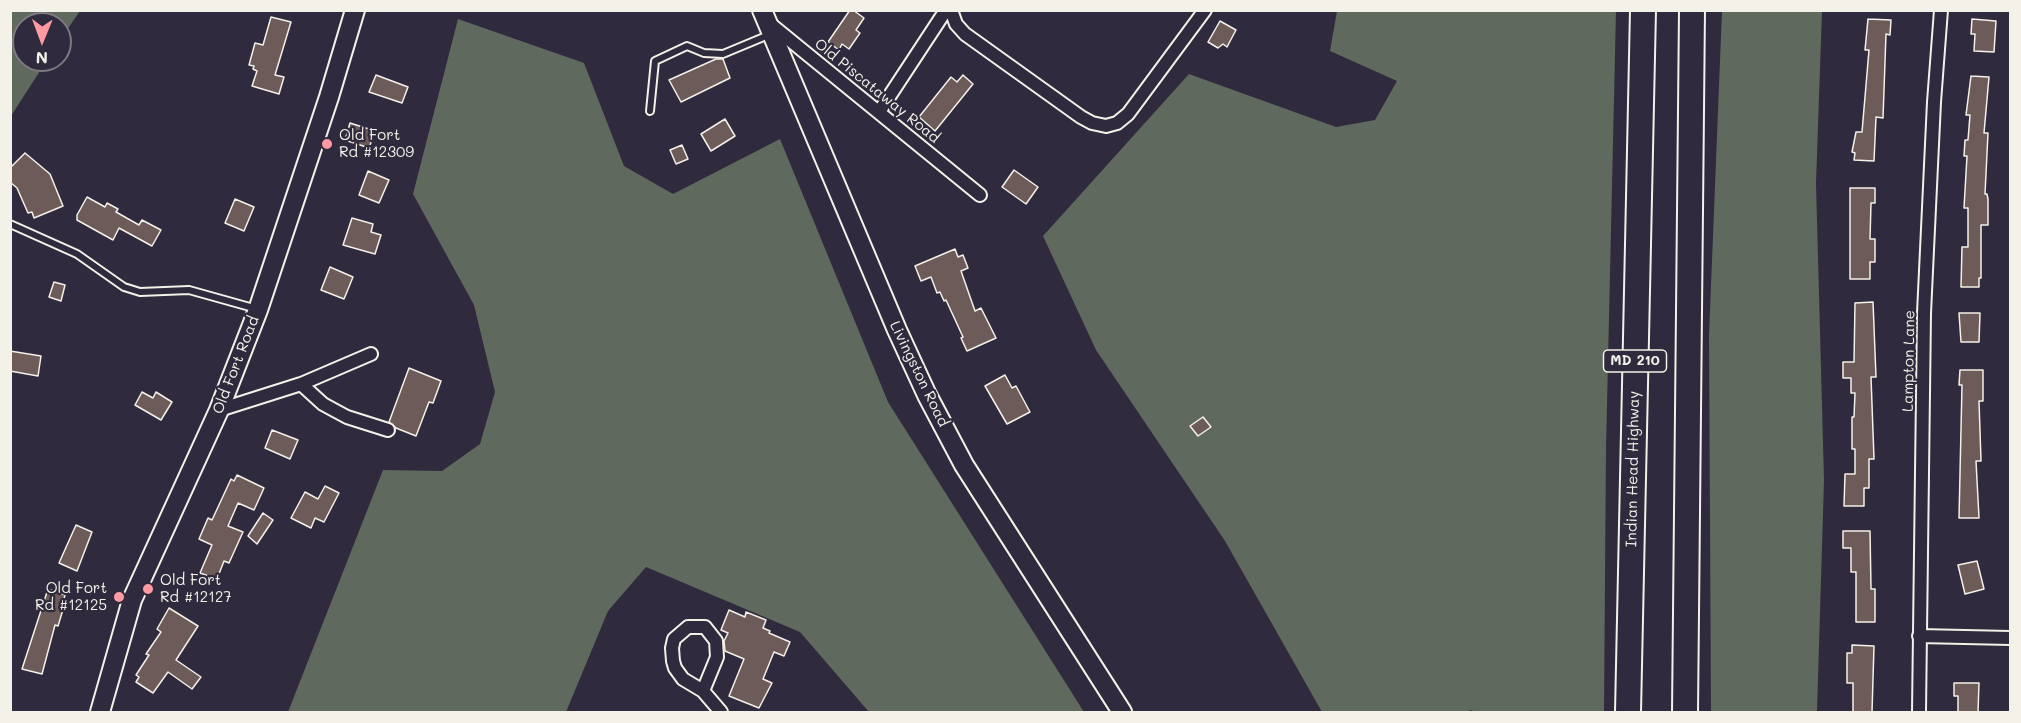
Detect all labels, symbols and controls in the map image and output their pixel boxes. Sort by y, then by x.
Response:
north arrow [12,12,72,72]
street label: Old Piscataway Road [811,35,943,147]
text: N [35,48,48,69]
place label: Old Fort Rd #12309 [339,126,414,161]
marker: Old Fort Rd #12309 [320,137,334,151]
street label: Lampton Lane [1899,310,1919,412]
street label: Old Fort Road [209,313,263,417]
street label: Livingston Road [886,318,952,430]
road number: MD 210 [1604,350,1666,372]
street label: Indian Head Highway [1623,391,1643,547]
place label: Old Fort Rd #12127 [160,571,232,606]
place label: Old Fort Rd #12125 [35,579,107,614]
marker: Old Fort Rd #12127 [141,582,155,596]
marker: Old Fort Rd #12125 [112,590,126,604]

